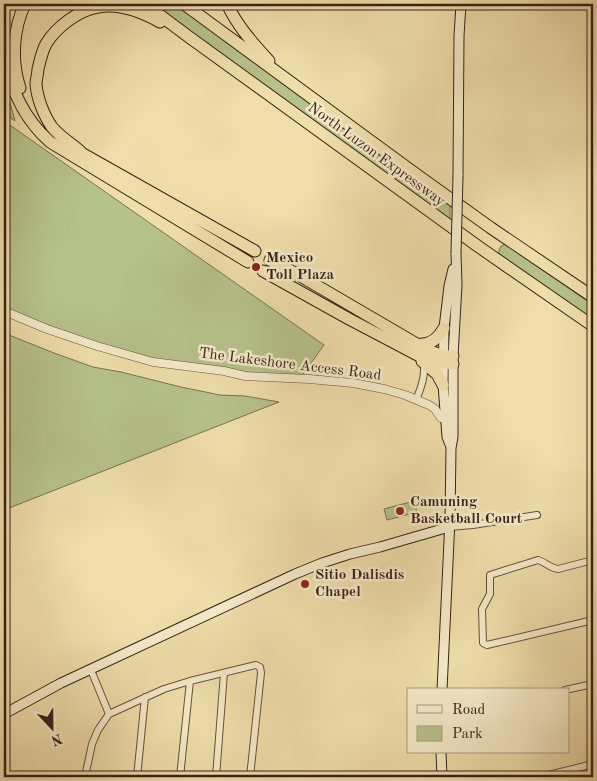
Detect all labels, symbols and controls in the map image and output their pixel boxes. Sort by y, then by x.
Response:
street label: North Luzon Expressway [305,100,447,210]
place label: Mexico Toll Plaza [266,251,334,283]
marker: Mexico Toll Plaza [250,261,262,273]
street label: The Lakeshore Access Road [198,346,382,384]
place label: Camuning Basketball Court [410,495,523,527]
marker: Camuning Basketball Court [394,505,406,517]
place label: Sitio Dalisdis Chapel [315,568,404,600]
marker: Sitio Dalisdis Chapel [299,578,311,590]
legend [407,688,570,754]
text: Road [452,703,486,718]
north arrow [28,704,78,754]
text: Park [452,727,483,742]
text: N [49,731,64,748]

